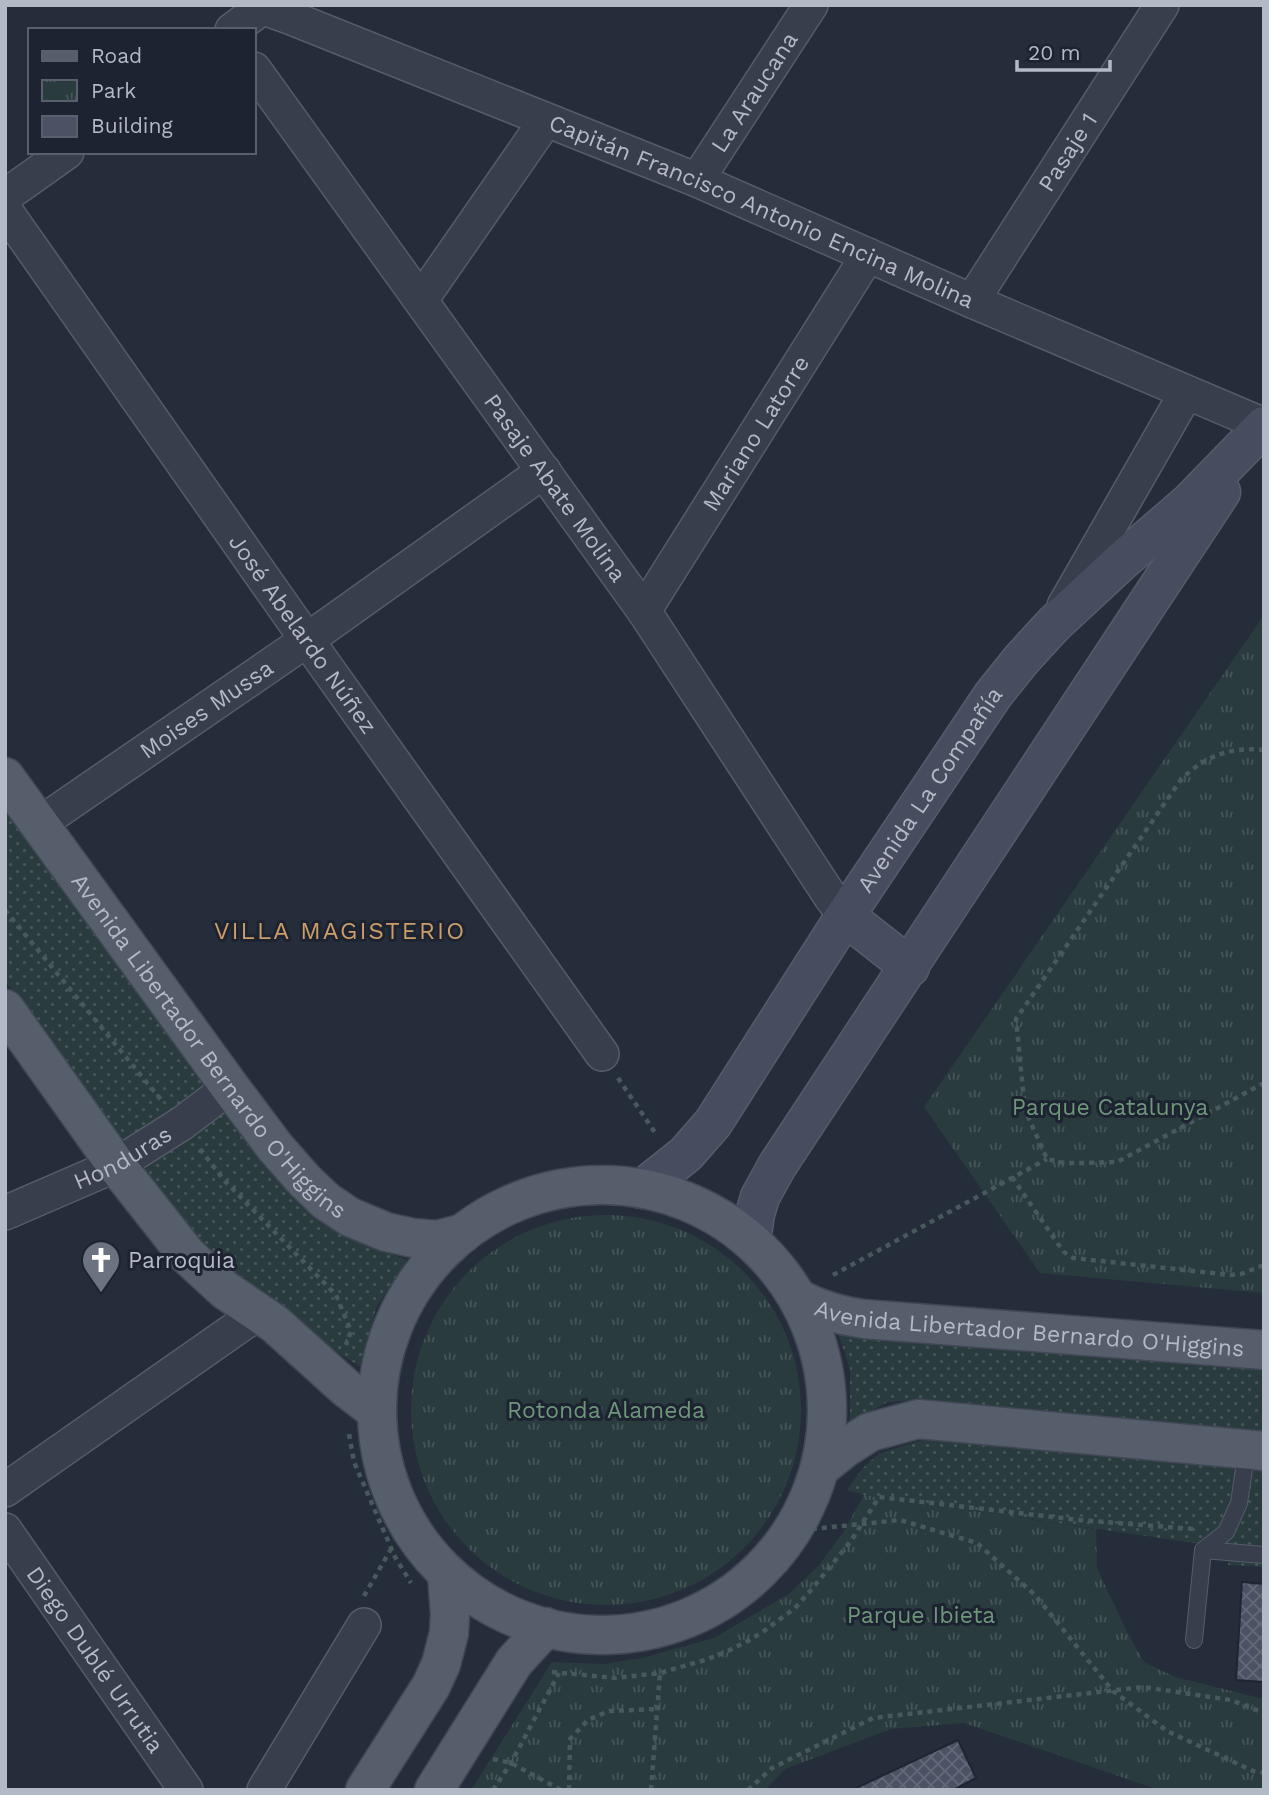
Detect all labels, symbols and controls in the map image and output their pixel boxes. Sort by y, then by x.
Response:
street label: La Araucana [705,27,803,157]
legend [28,28,256,154]
scale bar [1017,28,1110,72]
text: 20 m [1028,40,1080,65]
text: Road [91,43,142,68]
text: Park [91,78,136,103]
street label: Pasaje 1 [1032,108,1103,196]
street label: Capitán Francisco Antonio Encina Molina [545,109,978,314]
text: Building [91,113,173,138]
street label: Mariano Latorre [697,351,815,516]
street label: Pasaje Abate Molina [479,389,632,587]
street label: José Abelardo Núñez [223,529,383,739]
street label: Moises Mussa [135,654,278,764]
street label: Avenida La Compañía [851,681,1008,897]
street label: Avenida Libertador Bernardo O'Higgins [66,868,351,1224]
district label: VILLA MAGISTERIO [214,917,466,945]
park label: Parque Catalunya [1012,1094,1208,1121]
street label: Honduras [70,1120,176,1195]
church icon: Parroquia [80,1239,122,1294]
place label: Parroquia [128,1247,235,1274]
street label: Avenida Libertador Bernardo O'Higgins [811,1294,1245,1362]
park label: Rotonda Alameda [507,1397,705,1424]
street label: Diego Dublé Urrutia [21,1561,170,1758]
park label: Parque Ibieta [847,1602,995,1629]

